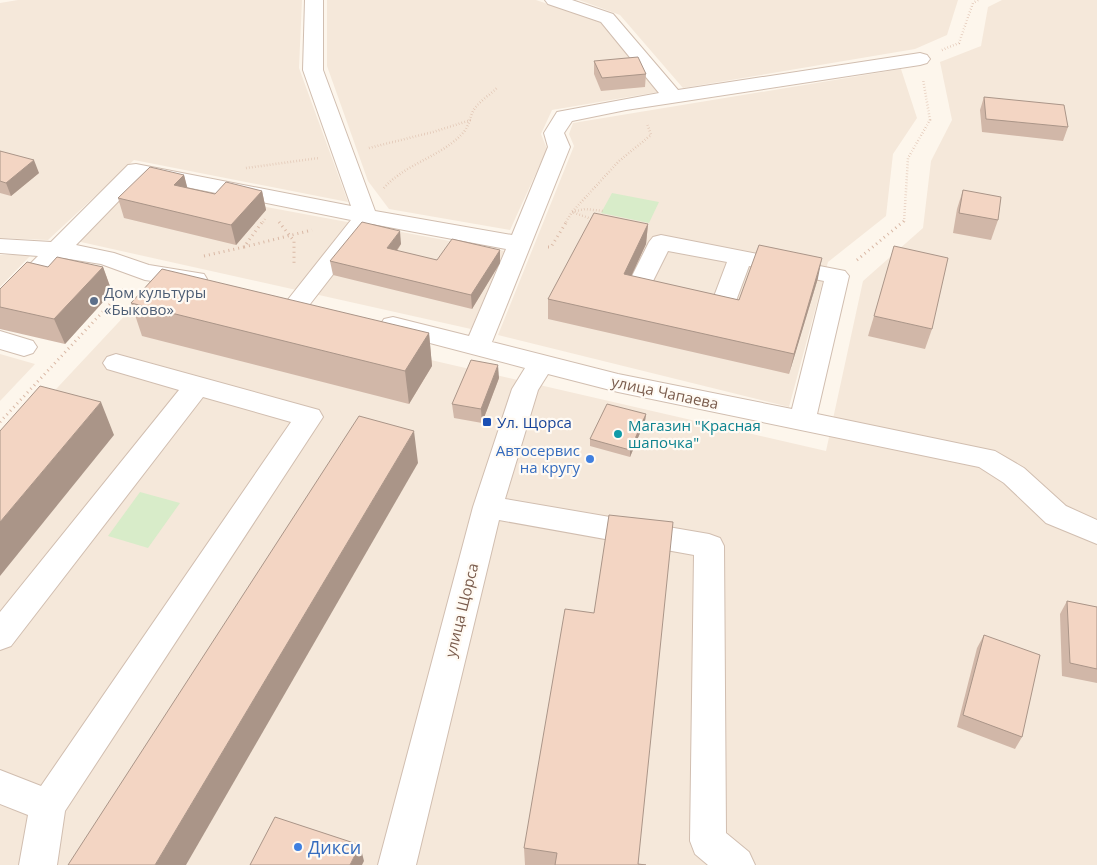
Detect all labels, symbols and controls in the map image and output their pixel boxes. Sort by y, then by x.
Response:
place label: Дом культуры «Быково» [104,282,206,319]
marker: Дом культуры «Быково» [88,295,100,307]
street label: улица Чапаева [610,371,720,413]
place label: Ул. Щорса [497,412,572,432]
place label: Магазин "Красная шапочка" [628,415,761,452]
marker: Ул. Щорса [481,416,493,428]
marker: Магазин "Красная шапочка" [612,428,624,440]
place label: Автосервис на кругу [496,440,580,477]
marker: Автосервис на кругу [584,453,596,465]
street label: улица Щорса [440,561,482,659]
place label: Дикси [308,835,361,859]
marker: Дикси [292,841,304,853]

